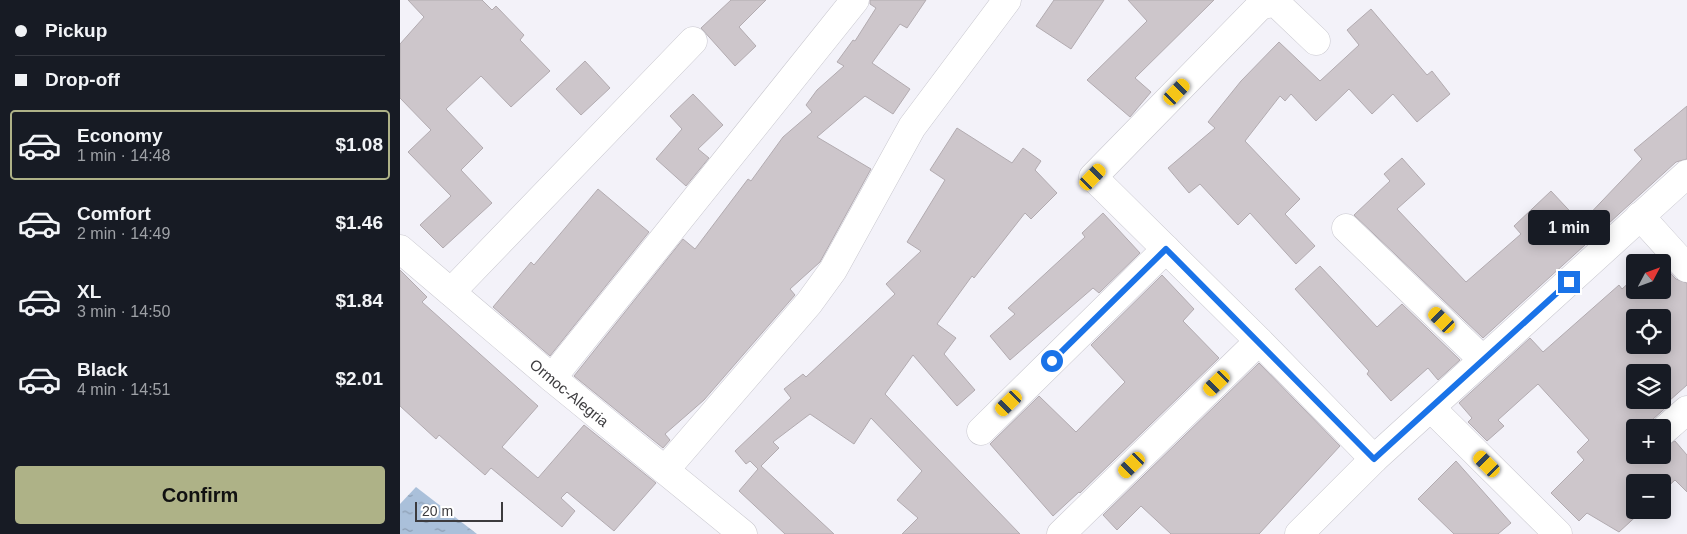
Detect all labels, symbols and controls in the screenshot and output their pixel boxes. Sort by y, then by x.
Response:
text: Pickup [45,20,107,41]
text: Drop-off [45,69,120,90]
car [1161,76,1192,108]
icon: car [17,123,62,168]
text: Economy [77,125,163,146]
text: $1.08 [335,134,383,155]
text: 1 min · 14:48 [77,147,170,164]
car [1077,161,1108,193]
icon: car [17,201,62,246]
text: Comfort [77,203,151,224]
callout: 1 min [1528,210,1610,244]
text: $1.46 [335,212,383,233]
text: 1 min [1548,219,1590,236]
text: 2 min · 14:49 [77,225,170,242]
north arrow [1626,254,1671,299]
map controls [1626,254,1671,519]
route end [1558,271,1580,293]
icon: car [17,279,62,324]
text: XL [77,281,101,302]
text: $1.84 [335,290,383,311]
text: 3 min · 14:50 [77,303,170,320]
car [1426,304,1458,336]
button: locate [1626,309,1671,354]
route start [1041,350,1063,372]
street label: Ormoc-Alegria [527,355,613,430]
icon: car [17,357,62,402]
text: Black [77,359,128,380]
button: layers [1626,364,1671,409]
car [1201,367,1233,399]
text: $2.01 [335,368,383,389]
text: 4 min · 14:51 [77,381,170,398]
car [992,387,1025,419]
button: + [1626,419,1671,464]
car [1471,448,1502,480]
car [1116,449,1148,481]
button: Confirm [15,466,385,524]
button: − [1626,474,1671,519]
scale bar [415,499,502,522]
text: 20 m [422,503,453,519]

